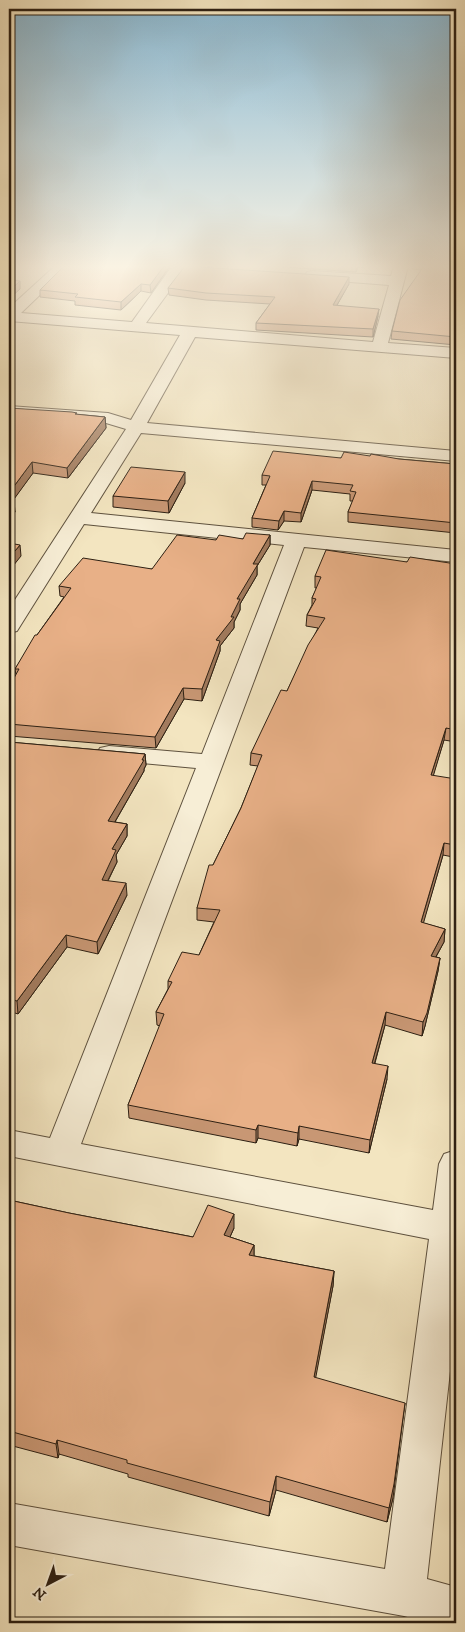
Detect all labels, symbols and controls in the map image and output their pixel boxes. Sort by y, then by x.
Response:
north arrow [22,1560,72,1610]
text: N [30,1582,50,1604]

